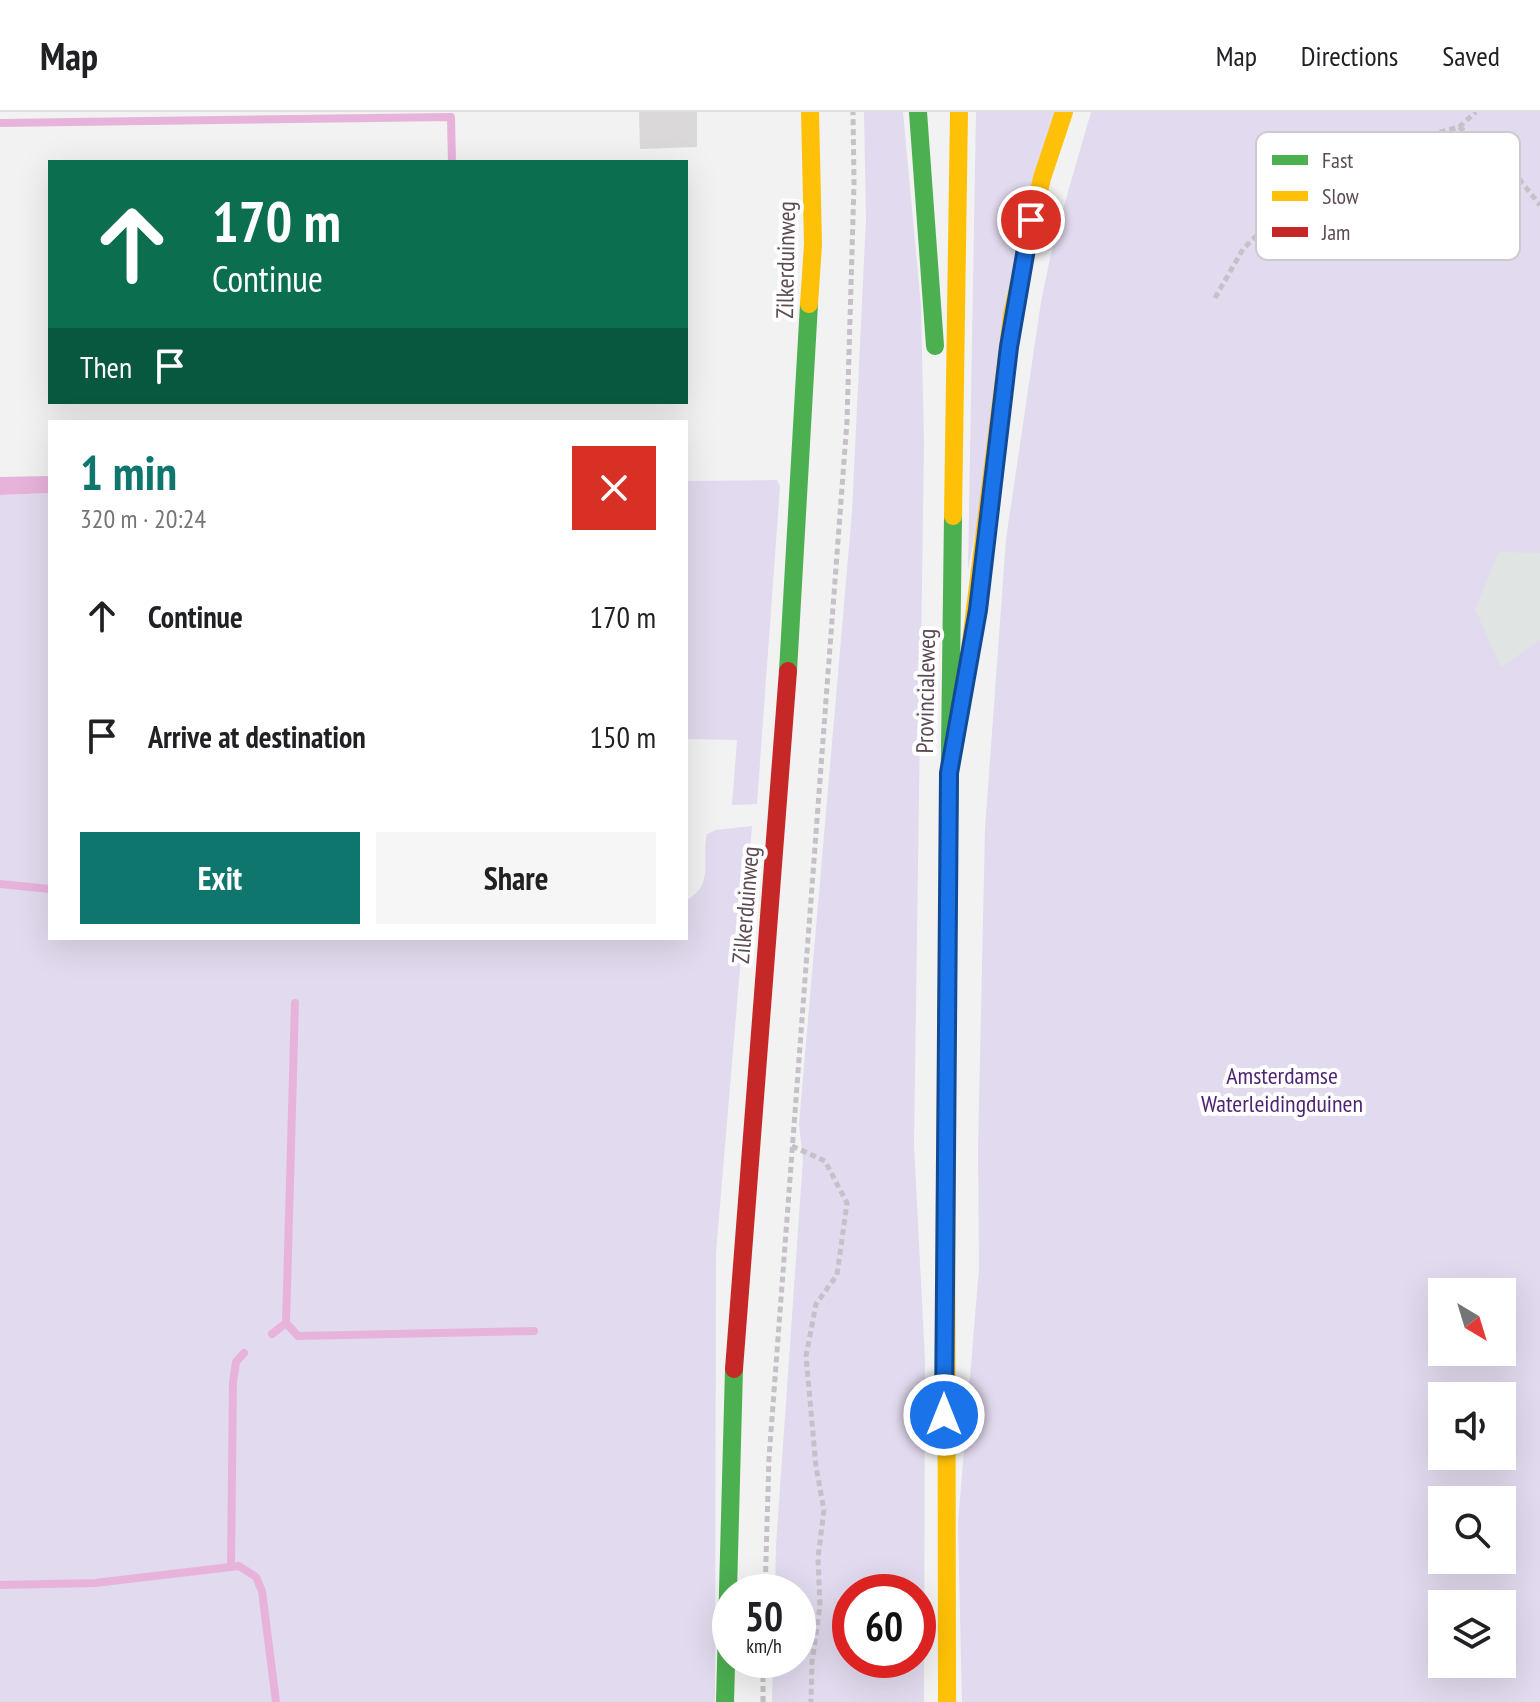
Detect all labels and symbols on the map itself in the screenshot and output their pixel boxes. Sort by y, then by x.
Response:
legend [1256,132,1520,260]
text: Fast [1322,146,1353,174]
text: Slow [1322,182,1359,210]
pin [997,186,1065,254]
street label: Zilkerduinweg [769,201,802,319]
text: Jam [1321,218,1350,246]
street label: Provincialeweg [909,628,942,754]
street label: Zilkerduinweg [725,845,766,965]
park label: Amsterdamse Waterleidingduinen [1201,1060,1363,1119]
north arrow [1428,1278,1516,1366]
position arrow [902,1373,986,1457]
speed limit sign: 60 [832,1574,936,1678]

